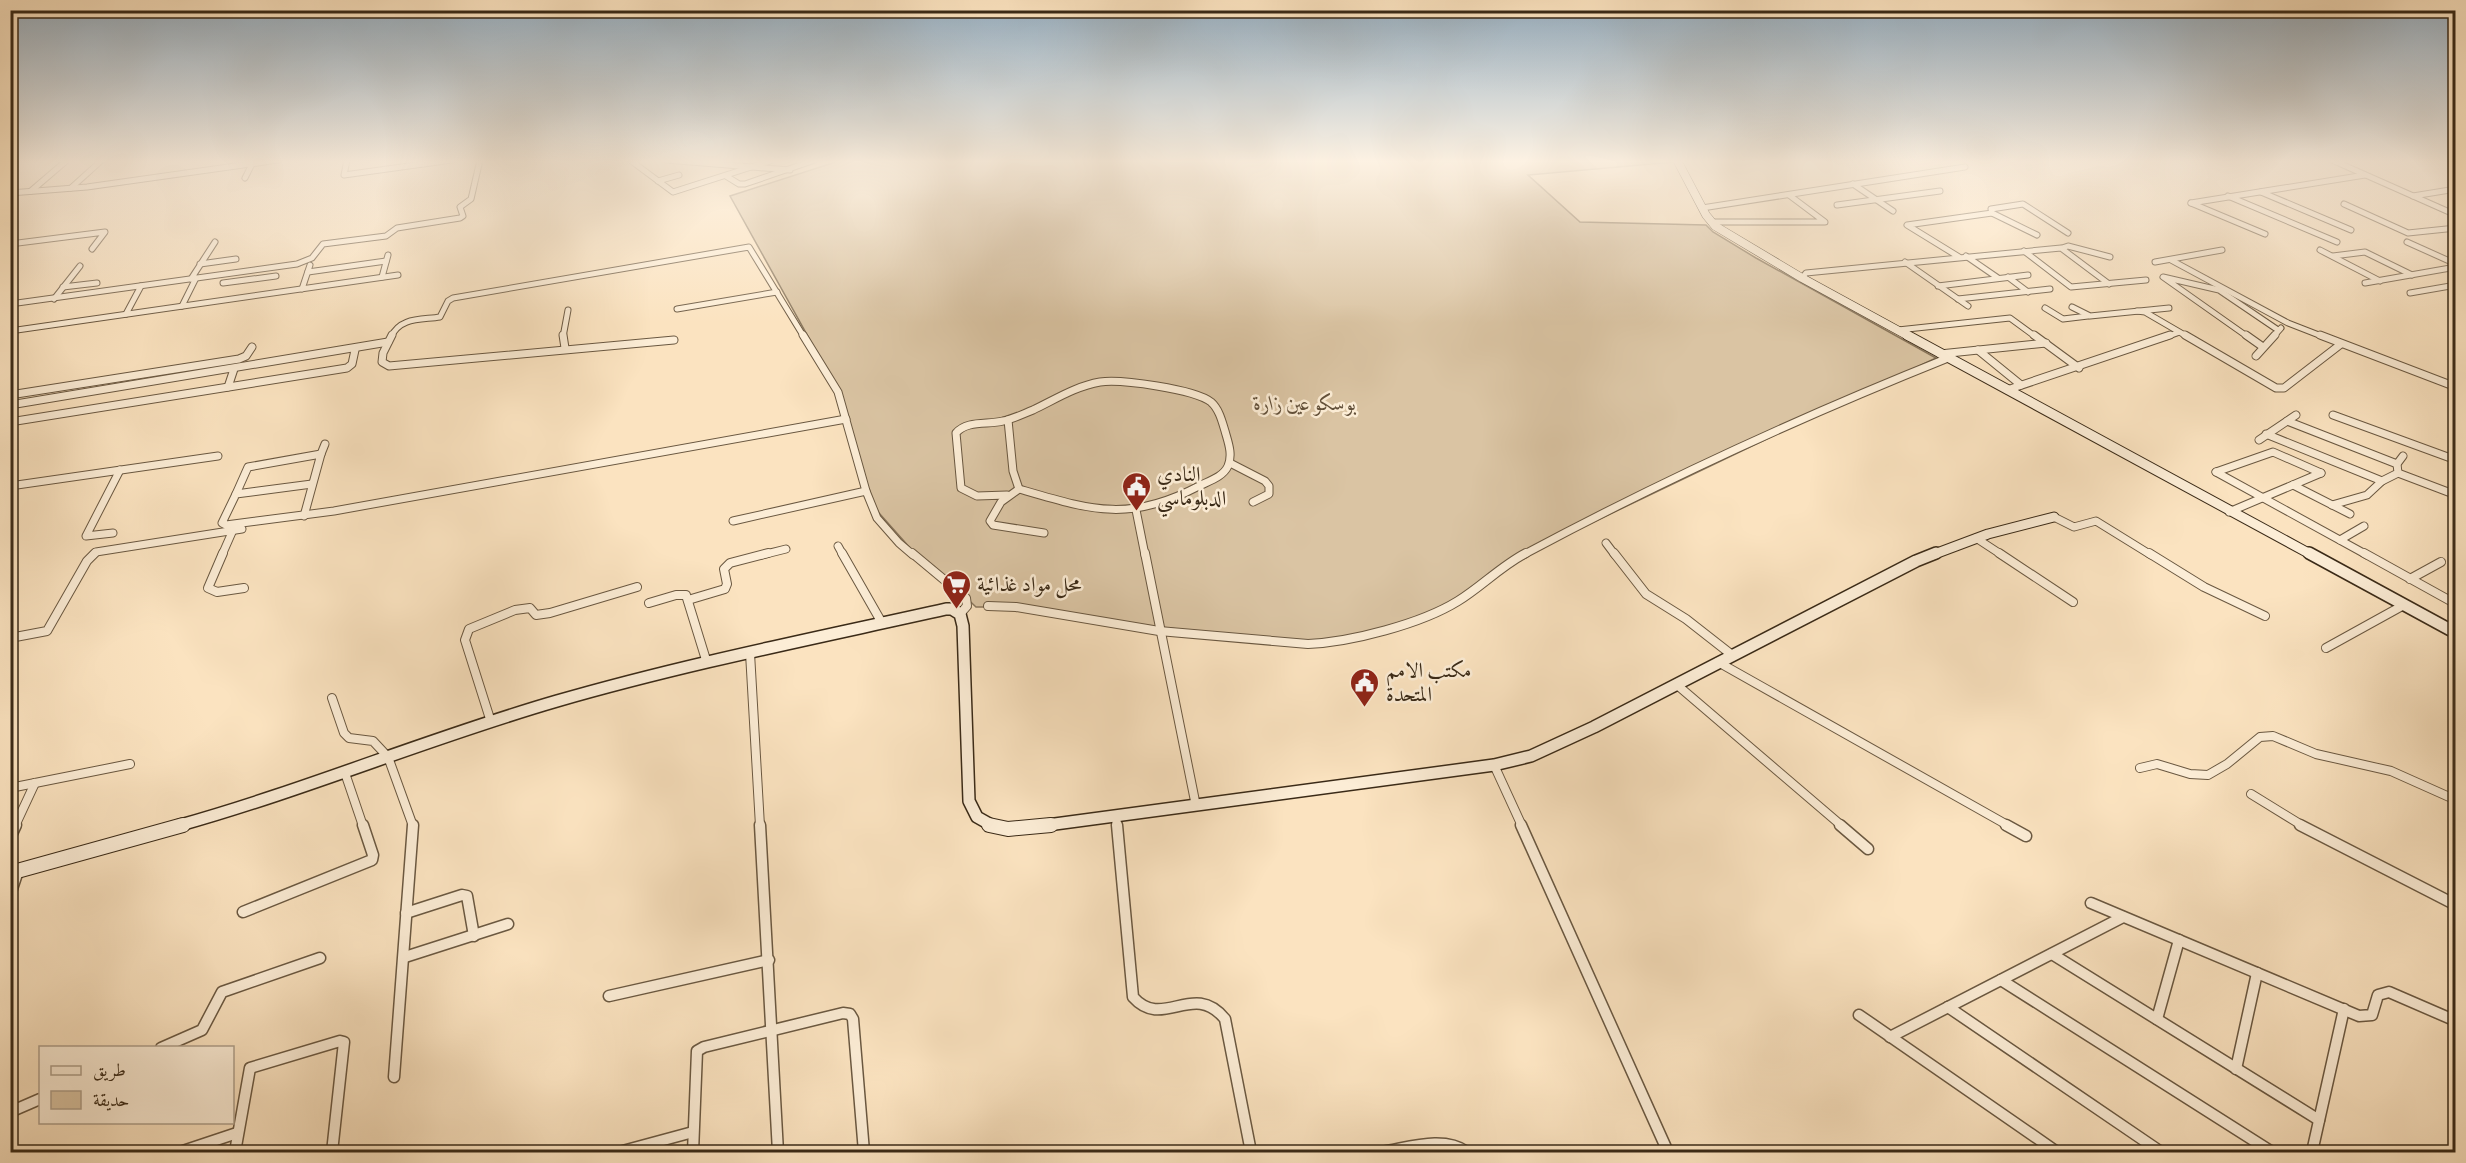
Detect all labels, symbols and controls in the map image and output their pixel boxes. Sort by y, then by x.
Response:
park label: بوسكو عين زارة [1252,389,1357,417]
place label: النادي الدبلوماسي [1157,460,1226,518]
public building icon: النادي الدبلوماسي [1120,470,1152,512]
supermarket icon: محل مواد غذائية [940,568,972,610]
place label: محل مواد غذائية [977,570,1082,599]
place label: مكتب الامم المتحدة [1386,656,1472,708]
public building icon: مكتب الامم المتحدة [1349,666,1381,708]
legend [39,1046,234,1124]
text: طريق [93,1058,126,1082]
text: حديقة [93,1088,129,1112]

